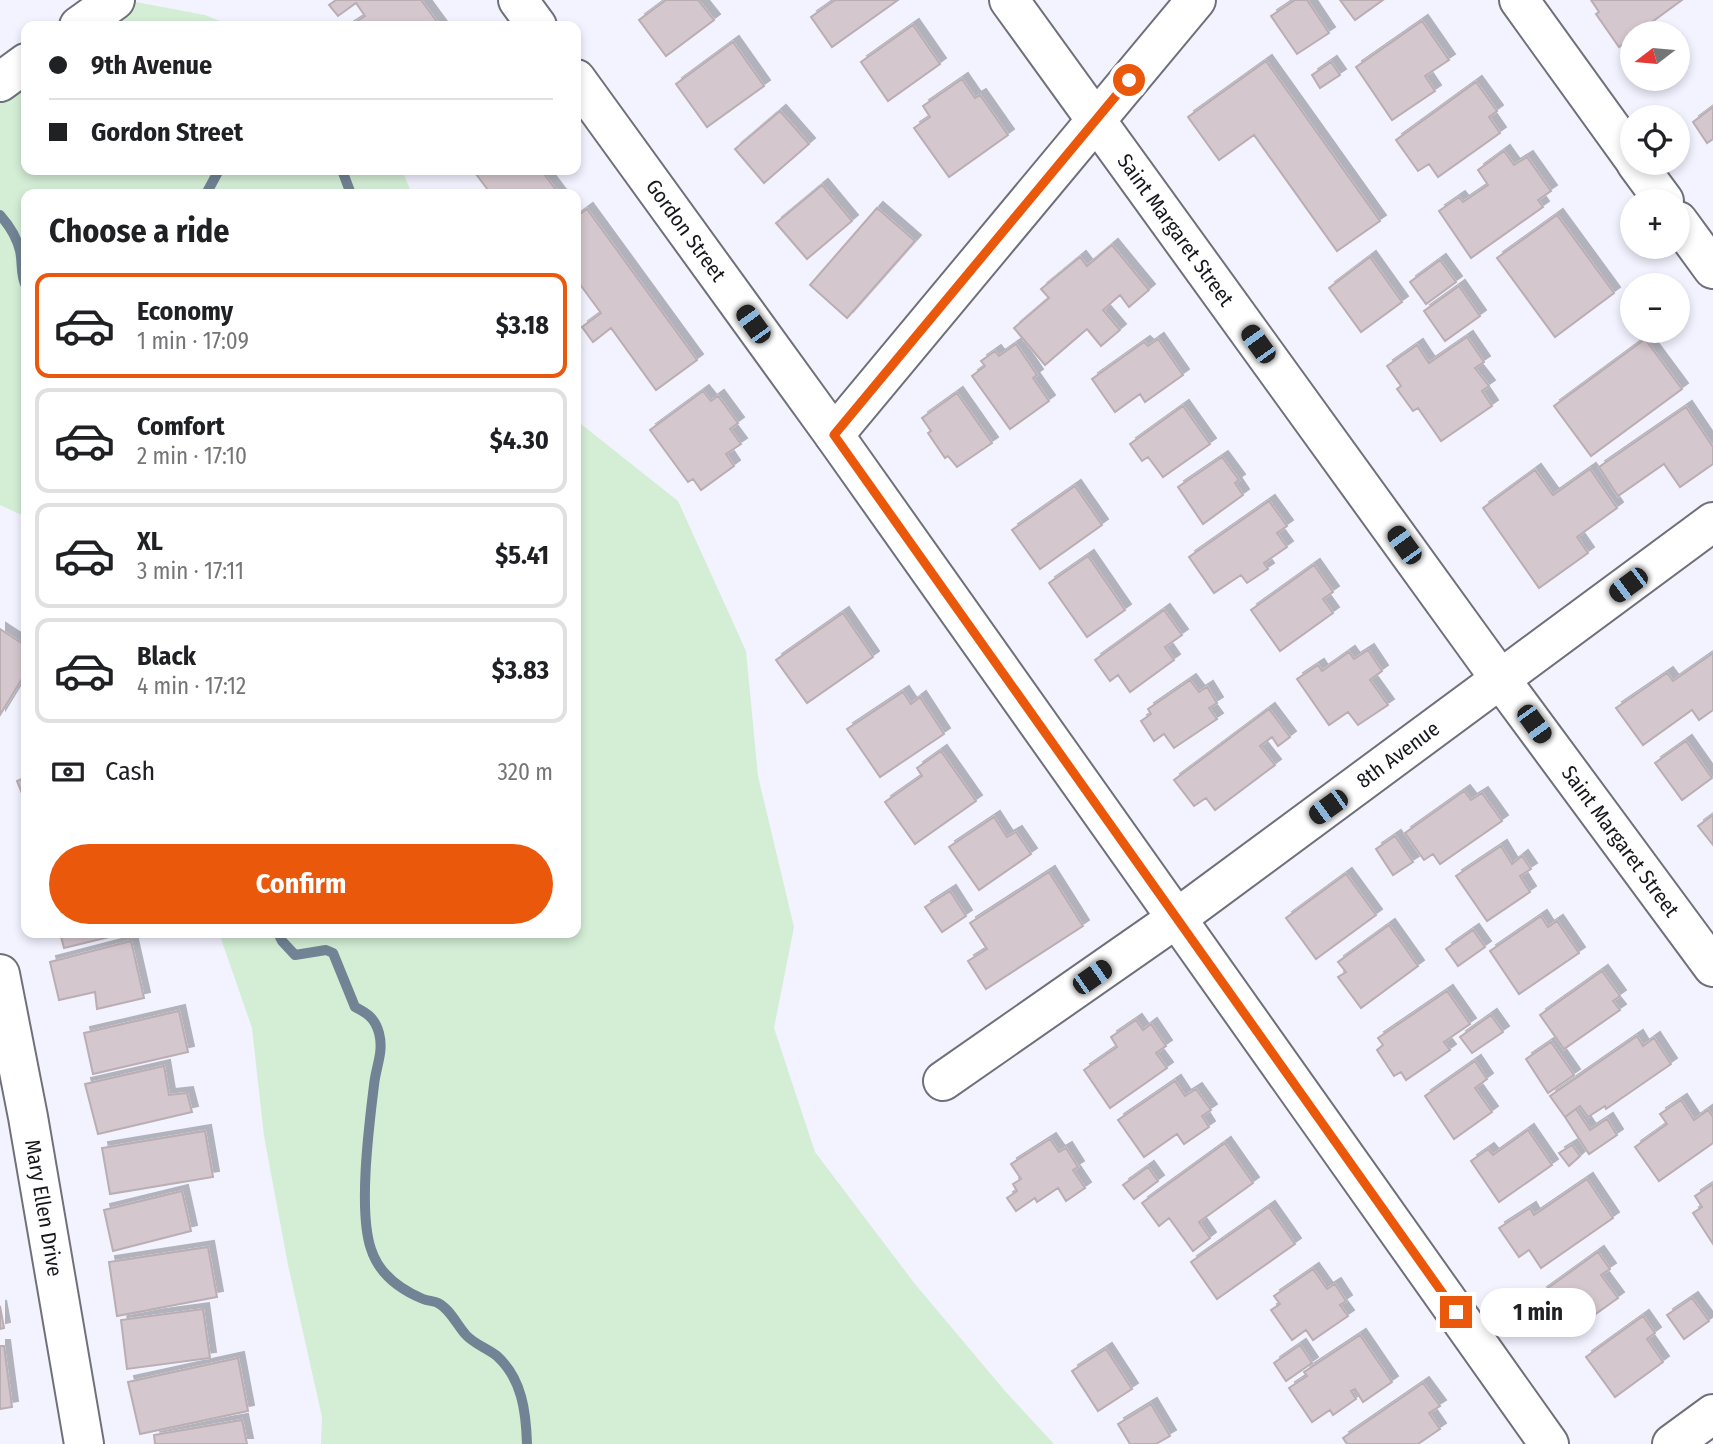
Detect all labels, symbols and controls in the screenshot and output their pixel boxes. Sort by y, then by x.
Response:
north arrow [1620,21,1690,91]
map controls [1620,21,1690,343]
text: 9th Avenue [91,50,212,81]
route start [1113,64,1145,96]
button: locate [1620,105,1690,175]
text: Gordon Street [91,117,243,148]
street label: Saint Margaret Street [1112,149,1239,311]
street label: Gordon Street [640,174,731,287]
button: + [1620,189,1690,259]
text: Choose a ride [49,212,230,250]
button: − [1620,273,1690,343]
icon: car [53,294,116,357]
text: Economy [137,296,233,327]
car [733,301,774,347]
text: $3.18 [496,310,549,341]
car [1238,321,1279,367]
text: 1 min · 17:09 [137,327,249,355]
icon: car [53,409,116,472]
text: Comfort [137,411,225,442]
text: $4.30 [490,425,549,456]
text: 2 min · 17:10 [137,442,247,470]
car [1384,522,1425,568]
icon: car [53,524,116,587]
text: XL [137,526,163,557]
text: $5.41 [495,540,549,571]
text: 3 min · 17:11 [137,557,244,585]
car [1605,564,1652,606]
icon: car [53,639,116,702]
text: Black [137,641,196,672]
text: $3.83 [492,655,549,686]
text: 4 min · 17:12 [137,672,246,700]
car [1514,701,1555,747]
street label: 8th Avenue [1352,716,1445,794]
icon: cash [49,753,87,791]
text: Cash [105,756,155,787]
text: 320 m [498,758,553,786]
street label: Saint Margaret Street [1556,761,1685,922]
car [1305,786,1352,828]
button: Confirm [49,844,553,924]
car [1069,956,1116,998]
street label: Mary Ellen Drive [19,1138,68,1278]
callout: 1 min [1480,1288,1596,1336]
route end [1440,1296,1472,1328]
text: 1 min [1513,1298,1563,1326]

